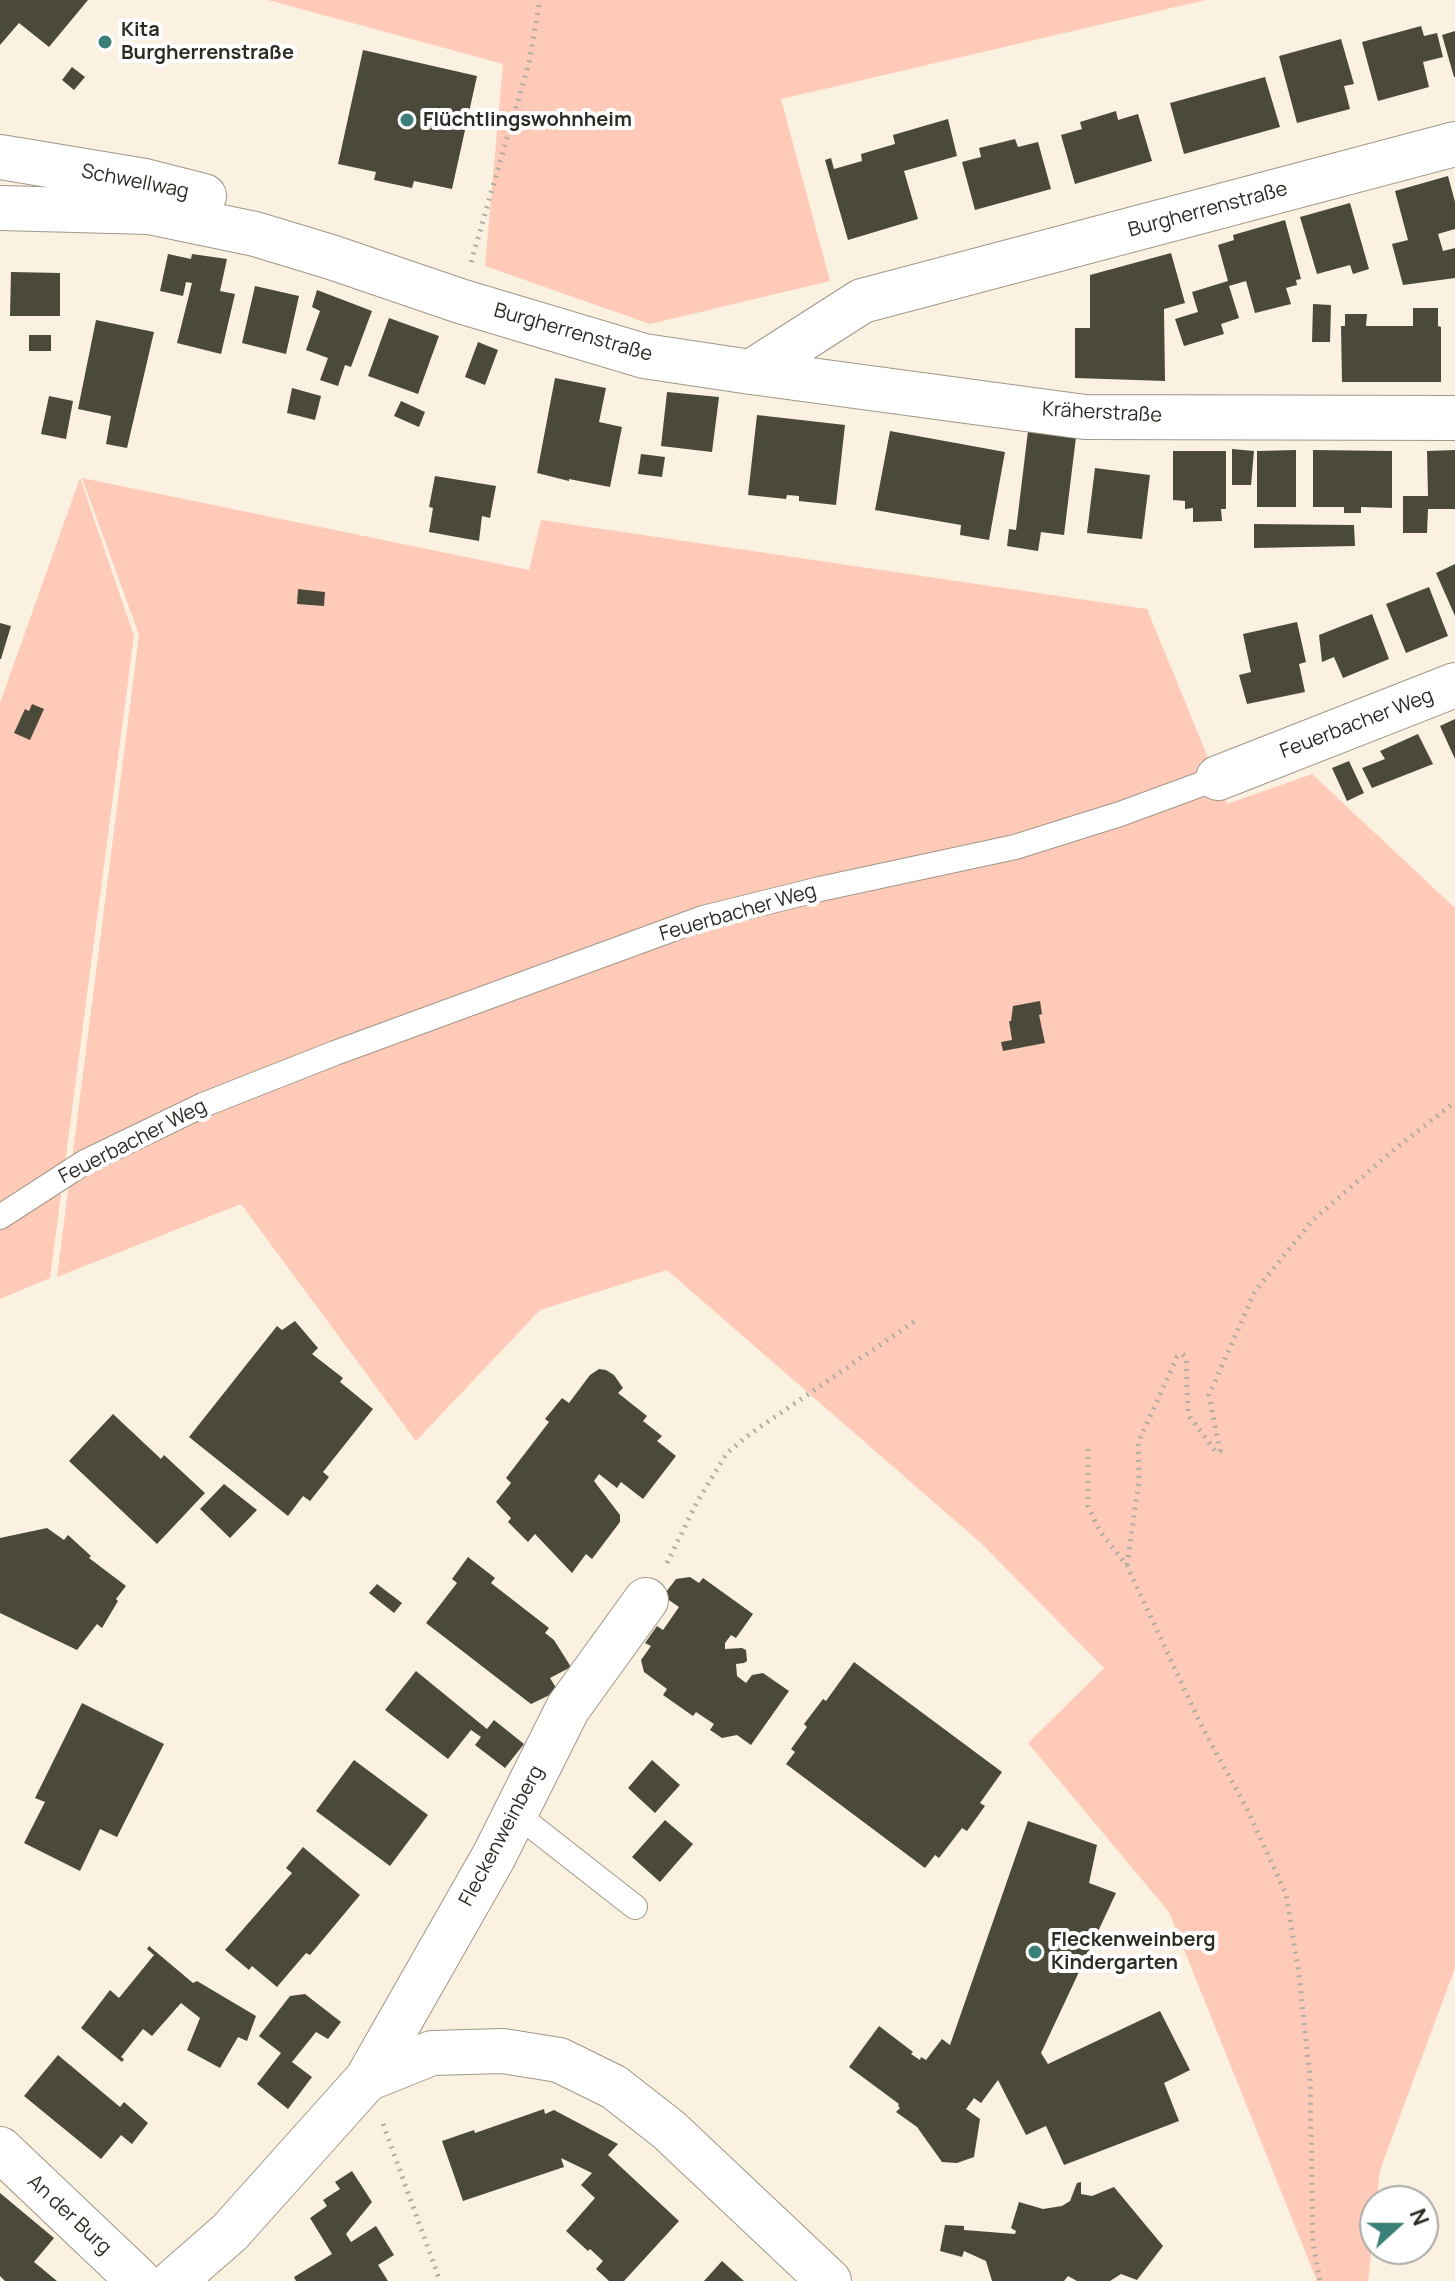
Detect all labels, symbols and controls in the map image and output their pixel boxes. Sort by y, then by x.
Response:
place label: Kita Burgherrenstraße [121,18,294,65]
marker: Kita Burgherrenstraße [96,33,114,51]
place label: Flüchtlingswohnheim [423,108,632,132]
marker: Flüchtlingswohnheim [398,111,416,129]
street label: Schwellwag [79,160,191,204]
street label: Burgherrenstraße [1126,177,1290,243]
street label: Burgherrenstraße [491,299,655,367]
street label: Kräherstraße [1041,398,1163,428]
street label: Feuerbacher Weg [1277,684,1437,764]
street label: Feuerbacher Weg [657,879,819,947]
street label: Feuerbacher Weg [55,1095,211,1189]
street label: Fleckenweinberg [455,1762,549,1910]
place label: Fleckenweinberg Kindergarten [1051,1928,1216,1975]
marker: Fleckenweinberg Kindergarten [1026,1943,1044,1961]
street label: An der Burg [22,2170,116,2260]
north arrow [1359,2185,1439,2265]
text: N [1403,2204,1436,2230]

